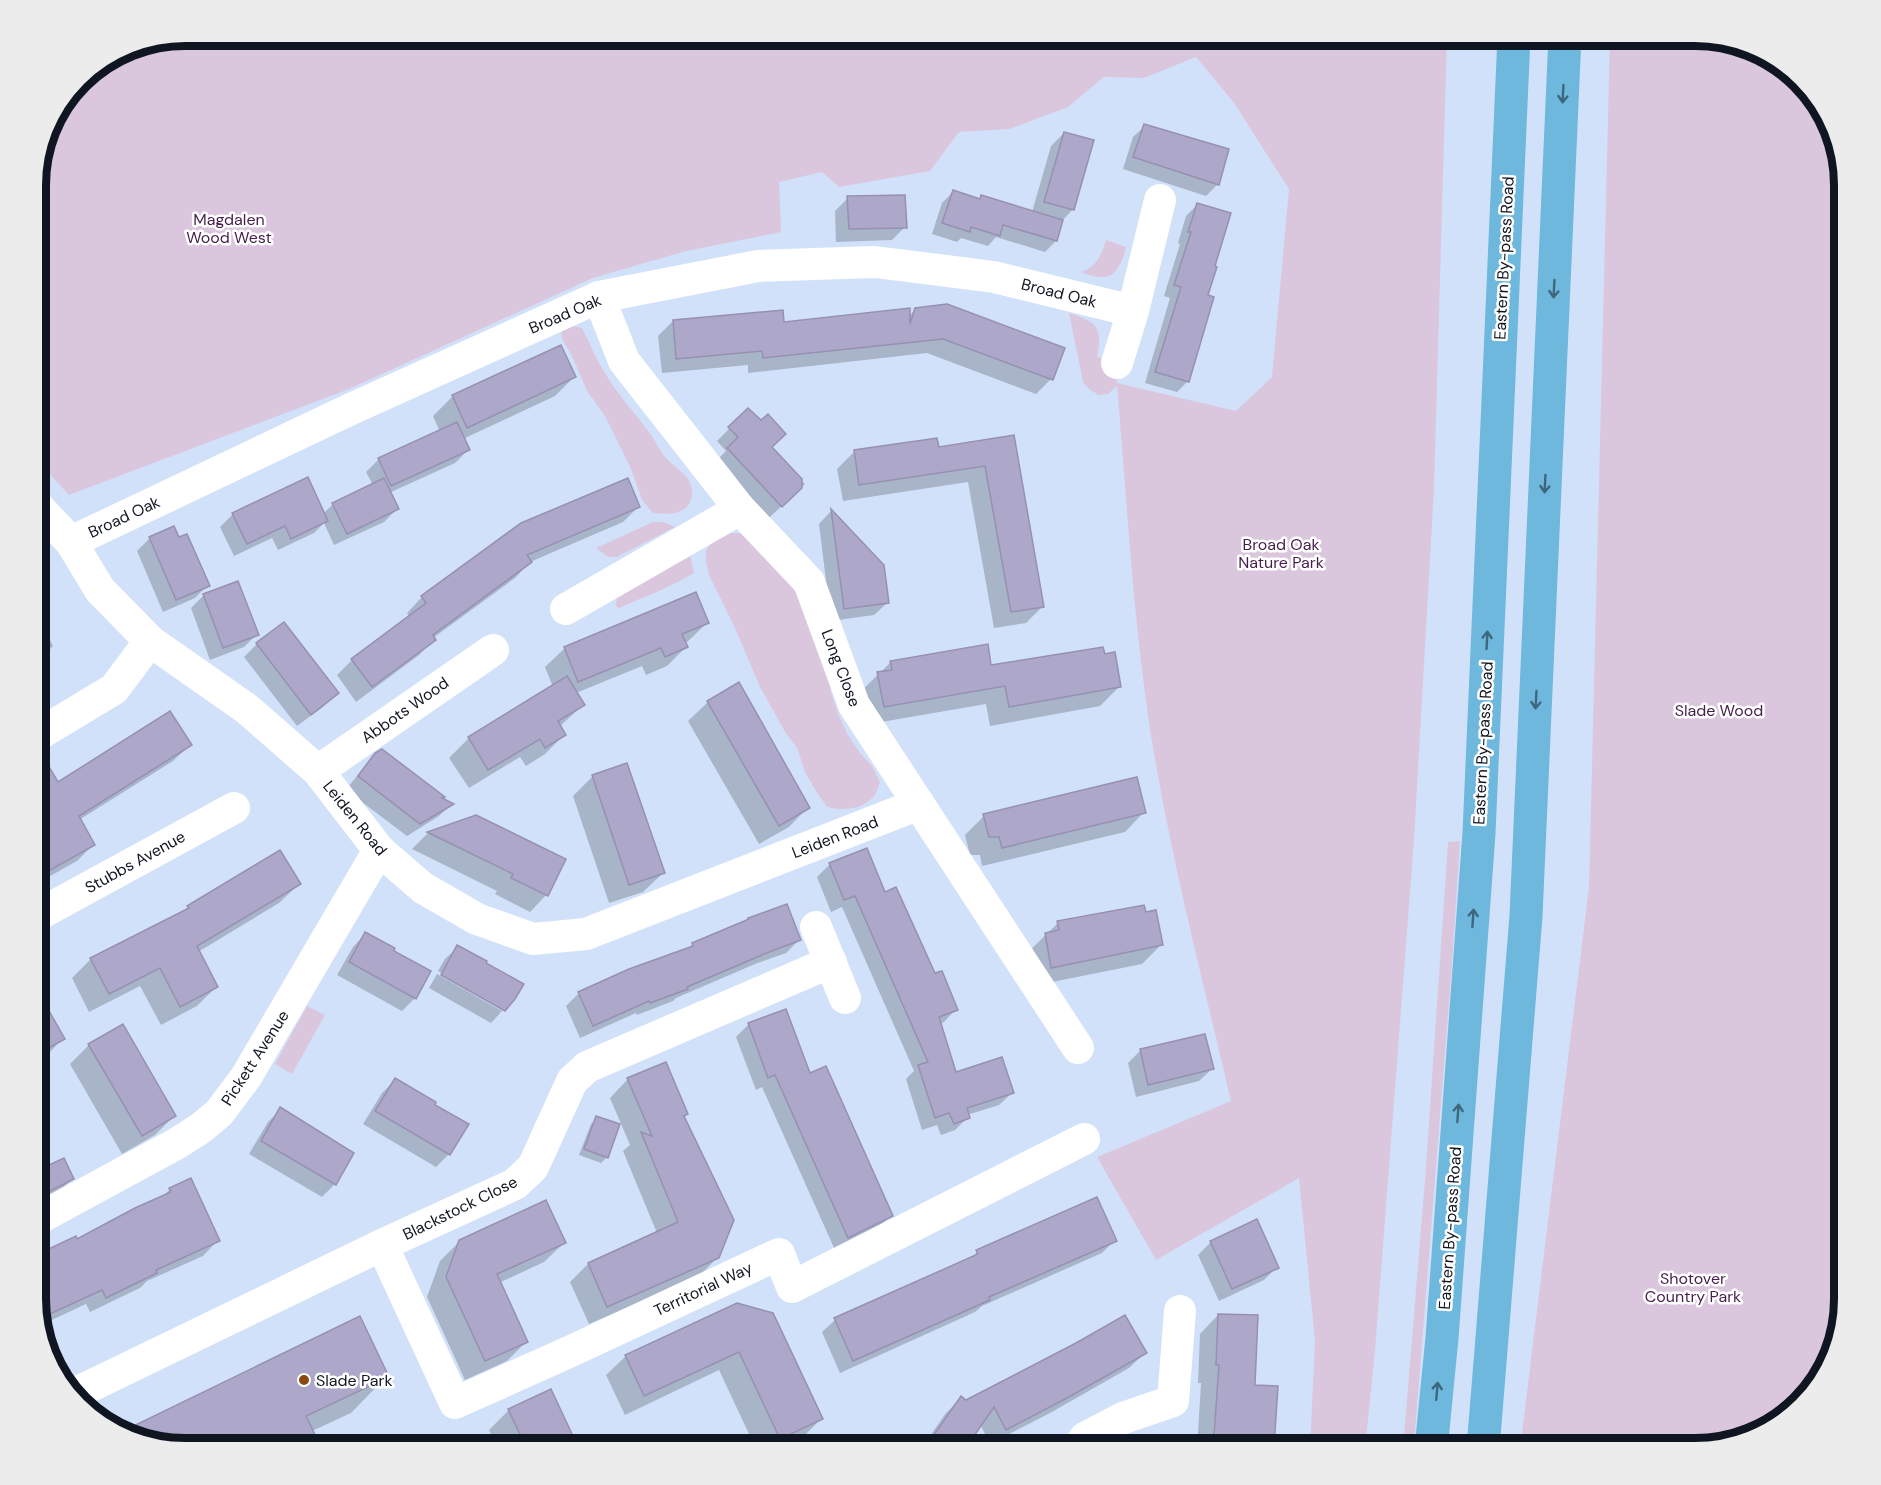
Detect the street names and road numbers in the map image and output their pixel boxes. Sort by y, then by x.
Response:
street label: Eastern By-pass Road [1489,176,1519,340]
street label: Broad Oak [1019,274,1099,312]
street label: Broad Oak [526,289,604,339]
street label: Broad Oak [85,491,163,543]
street label: Long Close [817,626,865,710]
street label: Eastern By-pass Road [1468,661,1498,825]
street label: Abbots Wood [357,672,453,748]
street label: Leiden Road [318,776,392,860]
street label: Leiden Road [789,811,881,863]
street label: Stubbs Avenue [81,826,189,898]
street label: Pickett Avenue [216,1006,294,1110]
street label: Eastern By-pass Road [1434,1146,1466,1310]
street label: Blackstock Close [399,1171,521,1245]
street label: Territorial Way [650,1257,756,1321]

